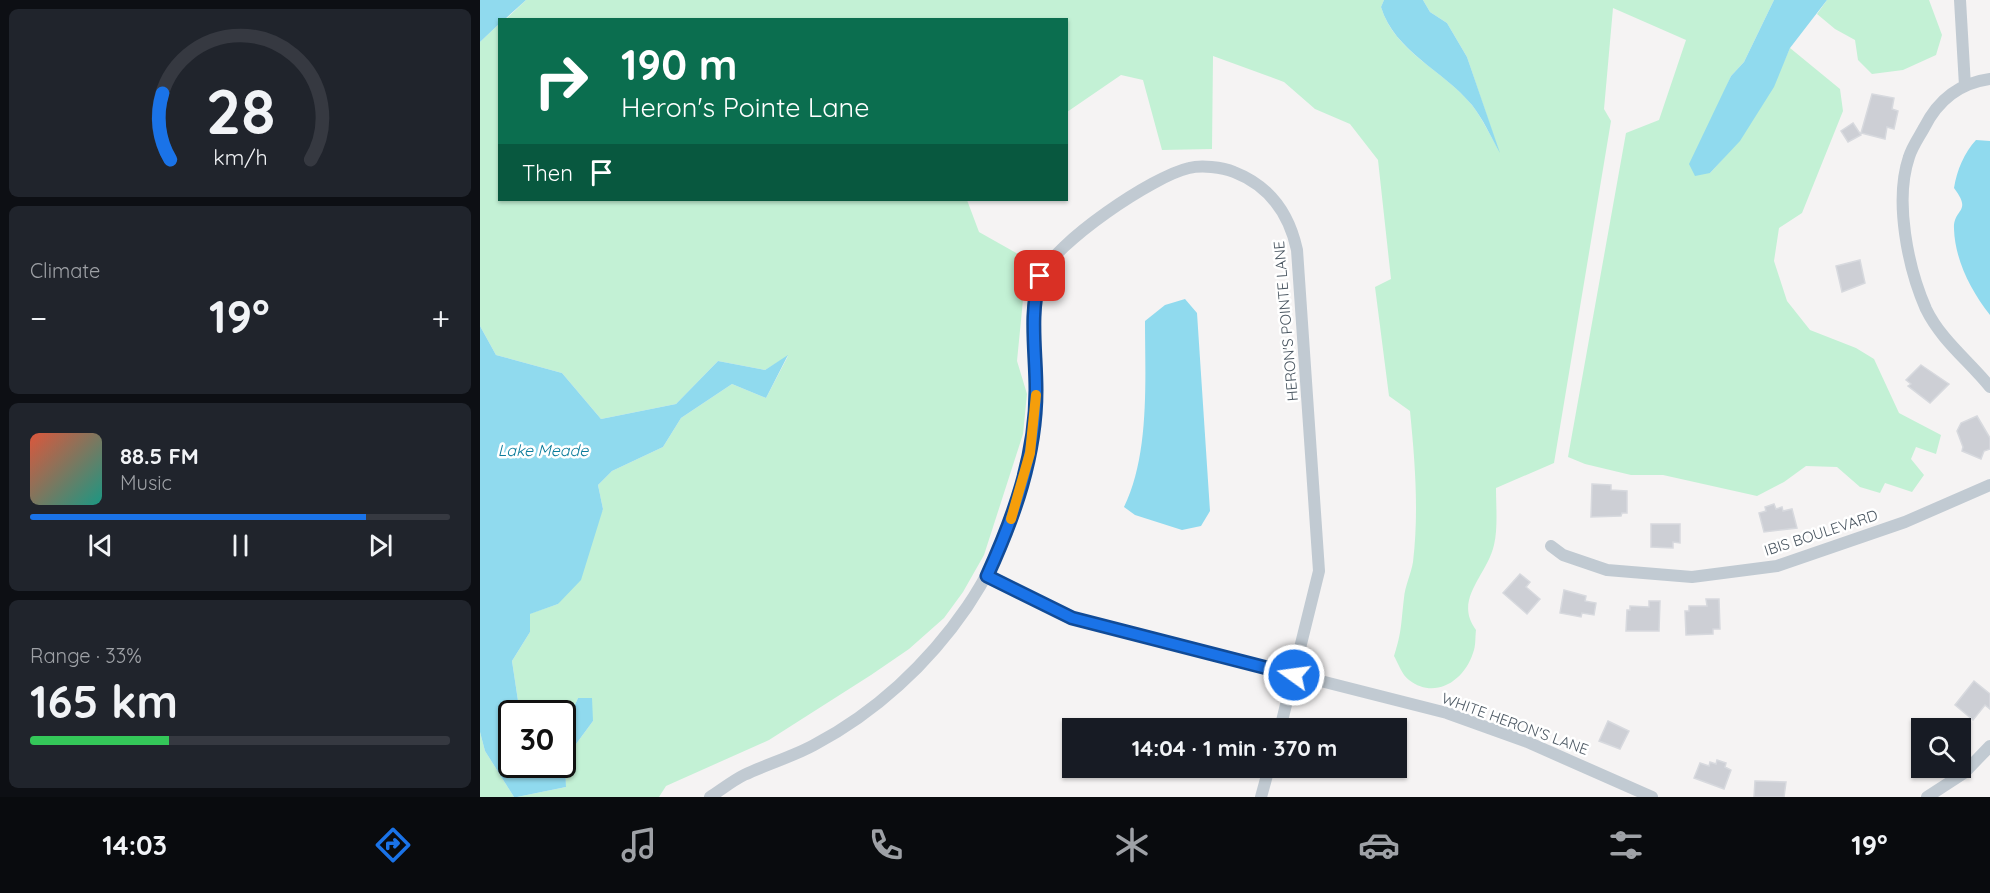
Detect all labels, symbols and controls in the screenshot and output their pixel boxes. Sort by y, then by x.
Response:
text: 190 m [621,38,737,91]
icon: right [522,42,600,120]
text: 28 [205,72,275,150]
text: Heron's Pointe Lane [621,90,869,124]
text: km/h [213,144,267,170]
icon: arrive [585,156,618,189]
text: Then [522,159,573,187]
street label: HERON'S POINTE LANE [1269,240,1302,402]
pin [1014,250,1065,301]
text: Climate [30,258,100,283]
icon: arrive [1023,259,1056,292]
text: 19° [209,288,270,344]
text: − [30,297,47,338]
text: + [431,297,450,338]
water label: Lake Meade [498,440,589,460]
text: 88.5 FM [120,442,199,470]
text: Music [120,470,172,495]
street label: IBIS BOULEVARD [1762,505,1880,560]
icon: previous [84,529,117,562]
icon: pause [224,529,257,562]
icon: next [364,529,397,562]
text: Range · 33% [30,643,142,668]
position arrow [1262,643,1326,707]
text: 165 km [30,673,178,729]
street label: WHITE HERON'S LANE [1439,688,1591,759]
speed limit sign: 30 [498,700,576,778]
map controls [1911,718,1971,778]
button: search [1911,718,1971,778]
text: 14:04 · 1 min · 370 m [1132,734,1337,762]
icon: directions [372,824,414,866]
icon: music [618,824,660,866]
icon: phone [865,824,907,866]
icon: climate [1111,824,1153,866]
icon: car [1358,824,1400,866]
icon: filters [1605,824,1647,866]
text: 14:03 [102,828,167,862]
text: 19° [1851,828,1888,862]

